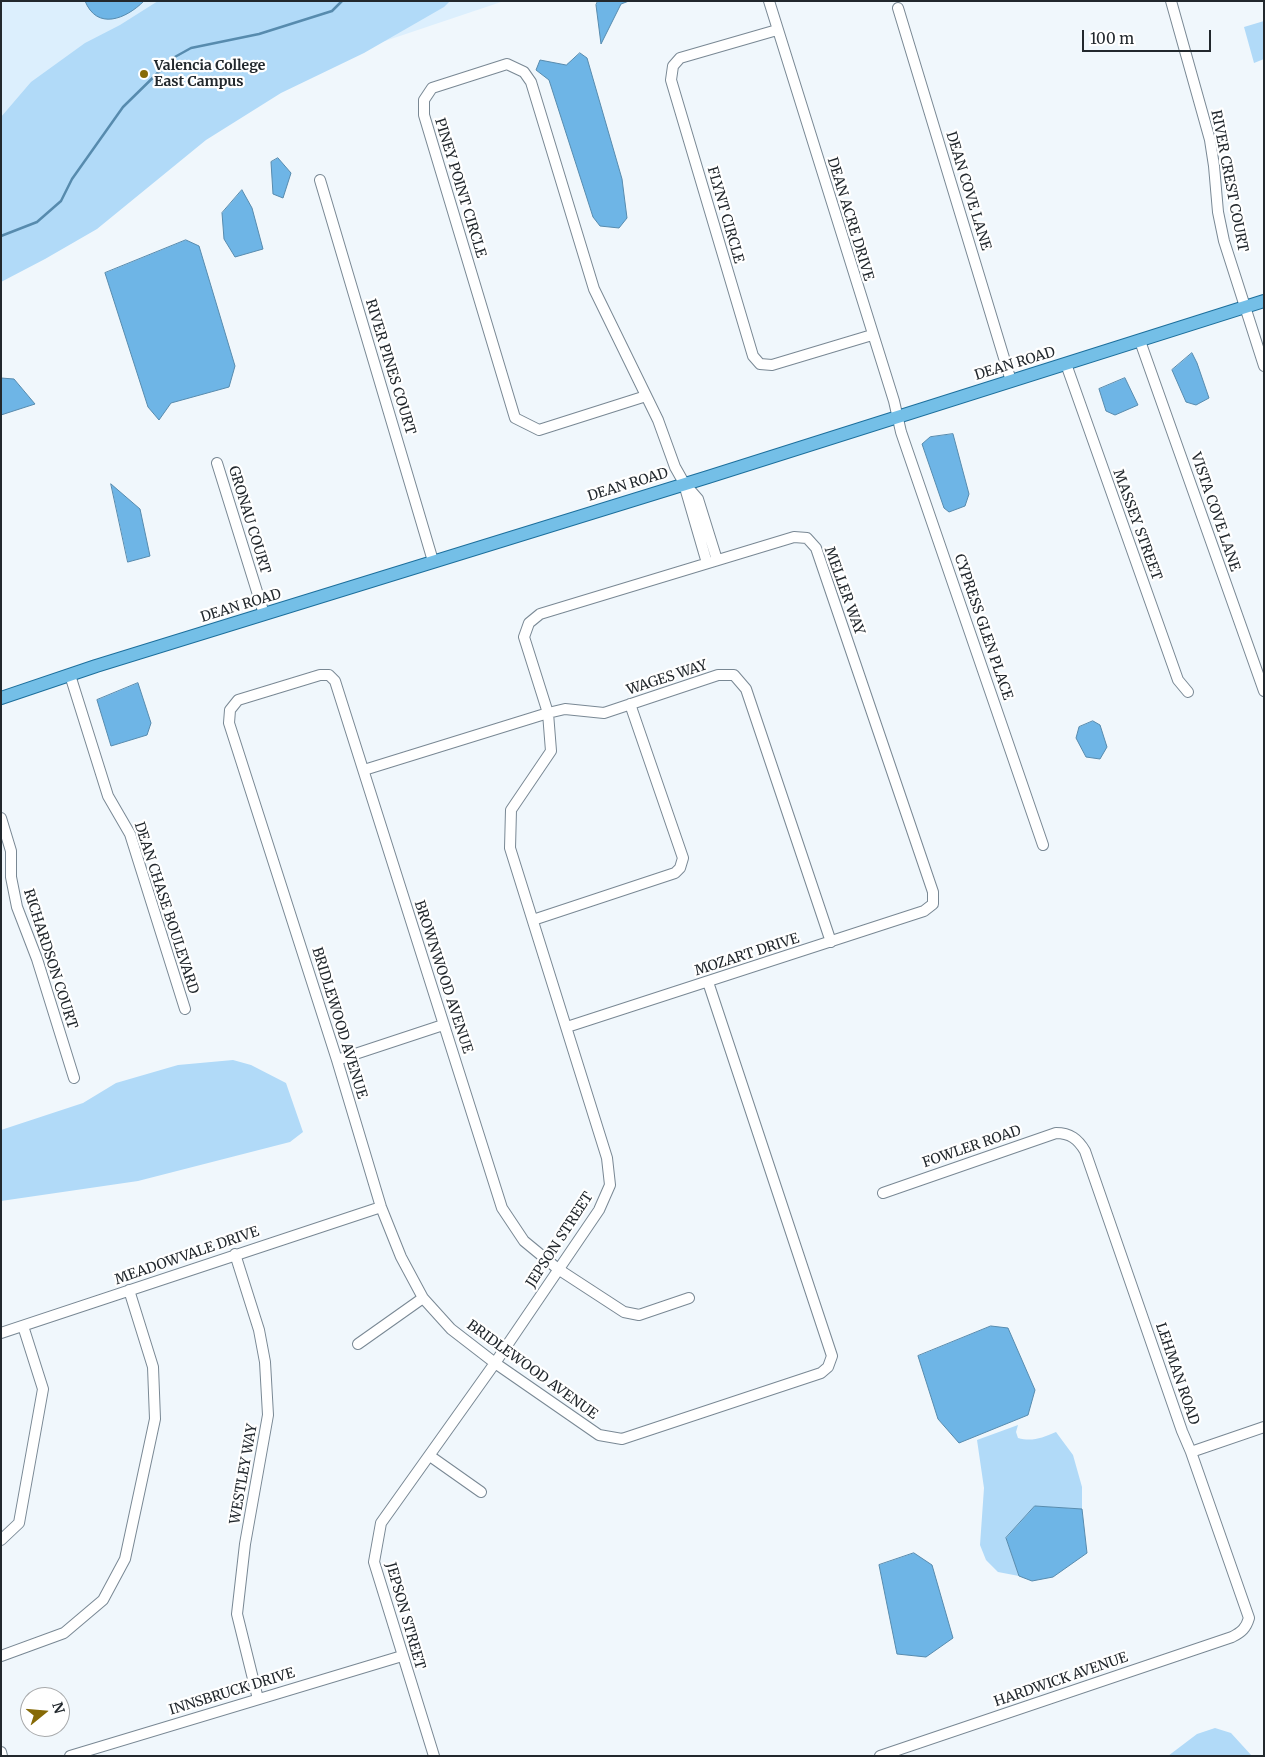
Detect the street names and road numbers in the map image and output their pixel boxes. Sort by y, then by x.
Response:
street label: RIVER CREST COURT [1207,109,1251,253]
street label: PINEY POINT CIRCLE [431,116,489,260]
street label: DEAN COVE LANE [942,130,994,252]
street label: DEAN ACRE DRIVE [823,155,877,283]
street label: FLYNT CIRCLE [703,165,747,265]
street label: RIVER PINES COURT [361,297,419,437]
street label: DEAN ROAD [973,344,1057,384]
street label: VISTA COVE LANE [1187,451,1243,573]
street label: GRONAU COURT [225,464,273,576]
street label: DEAN ROAD [586,465,670,505]
street label: MASSEY STREET [1109,467,1165,583]
street label: MELLER WAY [820,545,868,637]
street label: CYPRESS GLEN PLACE [950,552,1016,702]
street label: DEAN ROAD [199,586,283,626]
street label: WAGES WAY [625,657,709,699]
street label: DEAN CHASE BOULEVARD [130,820,202,996]
street label: RICHARDSON COURT [19,887,81,1031]
street label: BROWNWOOD AVENUE [410,898,476,1056]
street label: MOZART DRIVE [693,930,801,980]
street label: BRIDLEWOOD AVENUE [308,945,370,1101]
street label: FOWLER ROAD [921,1122,1023,1172]
street label: JEPSON STREET [523,1189,597,1291]
street label: MEADOWVALE DRIVE [113,1223,261,1289]
street label: BRIDLEWOOD AVENUE [463,1317,601,1423]
street label: LEHMAN ROAD [1152,1321,1202,1427]
street label: WESTLEY WAY [227,1423,261,1525]
street label: JEPSON STREET [382,1561,428,1671]
street label: HARDWICK AVENUE [992,1649,1130,1711]
street label: INNSBRUCK DRIVE [167,1665,297,1719]

